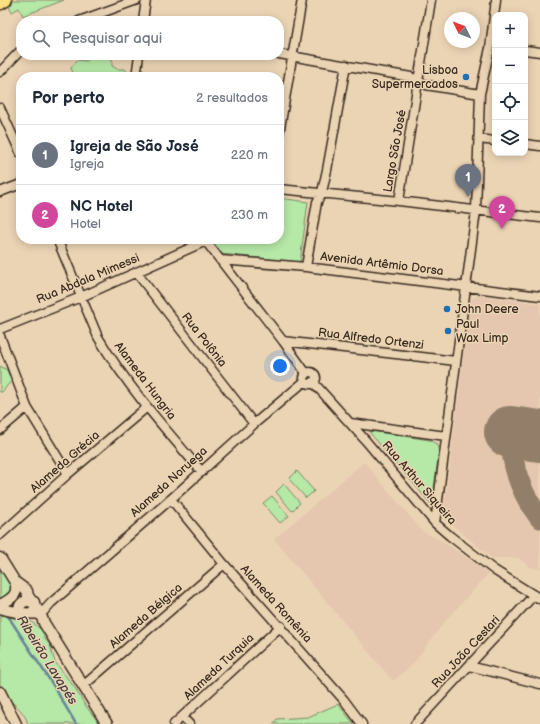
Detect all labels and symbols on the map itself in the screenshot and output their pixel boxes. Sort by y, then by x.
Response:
north arrow [444,12,480,48]
place label: Lisboa Supermercados [372,63,458,92]
marker: Lisboa Supermercados [461,72,471,82]
street label: Largo São José [380,108,410,194]
pin: 1 [455,164,481,197]
pin: 2 [489,196,515,229]
street label: Avenida Artêmio Dorsa [320,249,445,279]
street label: Rua Abdala Mimessi [34,250,142,307]
place label: John Deere [455,302,519,317]
marker: John Deere [442,304,452,314]
street label: Rua Polônia [178,310,230,370]
place label: Paul Wax Limp [456,317,509,346]
street label: Rua Alfredo Ortenzi [317,325,425,353]
marker: Paul Wax Limp [443,326,453,336]
street label: Alameda Hungria [111,339,179,423]
your location [270,356,290,376]
street label: Alameda Grécia [27,428,103,496]
street label: Rua Arthur Siqueira [379,438,460,528]
street label: Alameda Noruega [127,443,211,520]
street label: Alameda Romênia [237,562,315,646]
street label: Alameda Bélgica [107,580,186,652]
water label: Ribeirão Lavapés [13,612,81,708]
street label: Rua João Cestari [429,613,503,691]
street label: Alameda Turquia [181,630,257,703]

